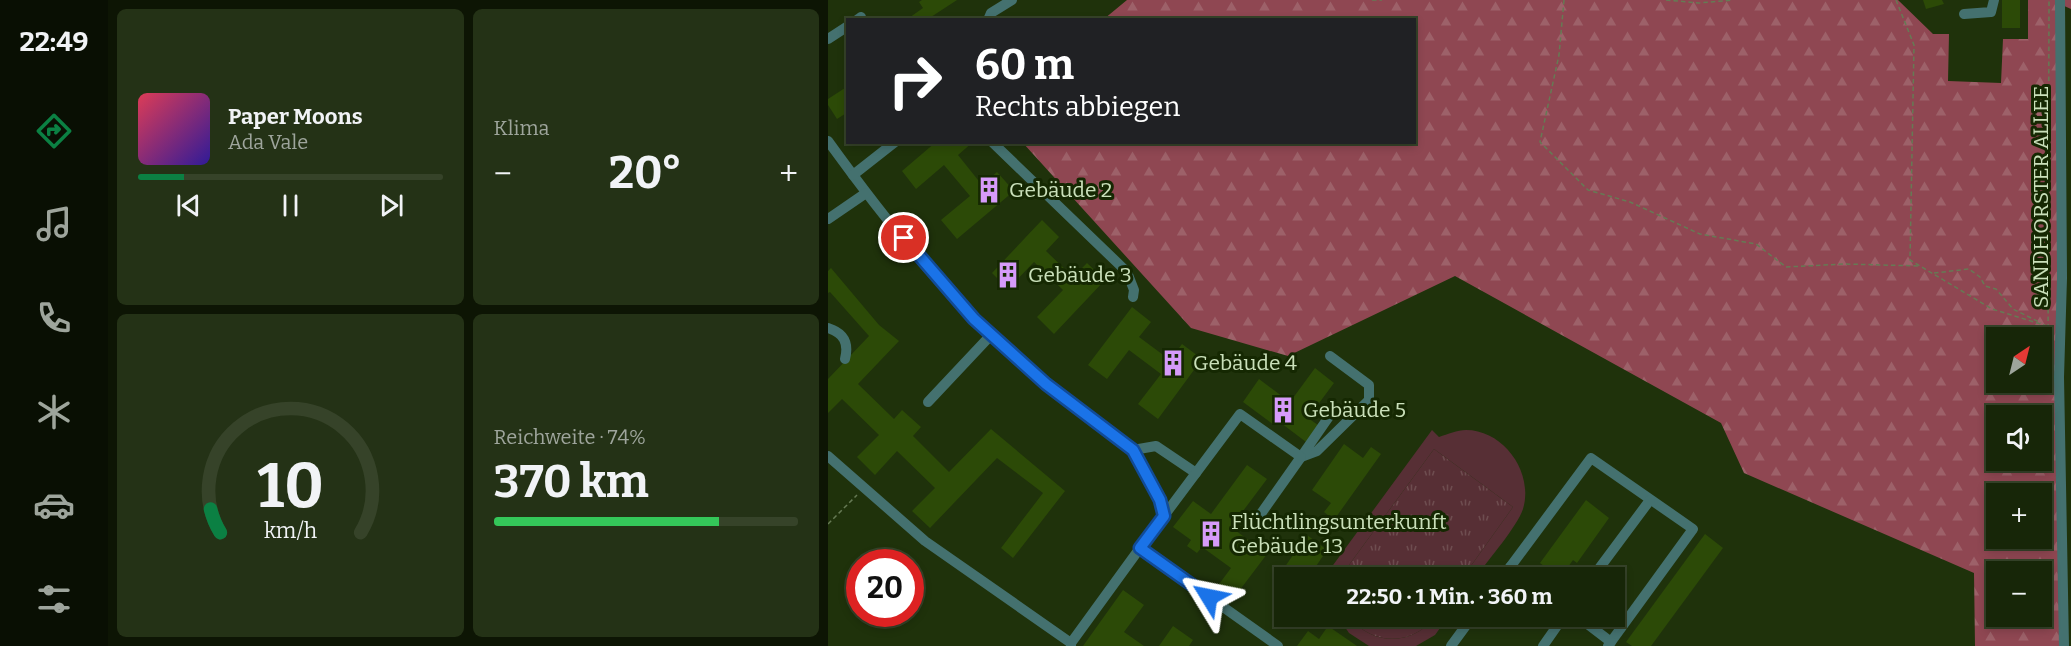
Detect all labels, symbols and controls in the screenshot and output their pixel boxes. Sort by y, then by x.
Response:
text: 22:49 [19,26,89,58]
text: 60 m [975,40,1074,90]
icon: right [876,42,954,120]
street label: SANDHORSTER ALLEE [2028,86,2054,308]
text: Rechts abbiegen [975,91,1180,123]
text: Paper Moons [228,103,363,130]
icon: directions [33,110,75,152]
text: Klima [494,116,549,140]
text: Ada Vale [228,130,308,154]
text: 20° [609,146,682,200]
text: − [494,154,512,194]
text: + [779,154,798,194]
building icon: Gebäude 2 [974,175,1004,205]
place label: Gebäude 2 [1009,177,1112,203]
icon: previous [172,189,205,222]
icon: pause [274,189,307,222]
icon: next [375,189,408,222]
icon: music [33,203,75,245]
pin [878,212,929,263]
icon: arrive [887,221,920,254]
building icon: Gebäude 3 [993,260,1023,290]
place label: Gebäude 3 [1028,262,1132,288]
icon: phone [33,297,75,339]
north arrow [1986,327,2052,393]
map controls [1986,327,2052,627]
building icon: Gebäude 4 [1158,348,1188,378]
place label: Gebäude 4 [1193,350,1297,376]
icon: climate [33,391,75,433]
building icon: Gebäude 5 [1268,395,1298,425]
place label: Gebäude 5 [1303,397,1406,423]
button: sound [1986,405,2052,471]
text: Reichweite · 74% [494,425,646,449]
text: 10 [257,449,324,524]
text: 370 km [494,455,649,509]
button: + [1986,483,2052,549]
icon: car [33,484,75,526]
place label: Flüchtlingsunterkunft Gebäude 13 [1231,509,1447,559]
text: km/h [264,518,317,544]
building icon: Flüchtlingsunterkunft Gebäude 13 [1196,519,1226,549]
speed limit sign: 20 [846,549,924,627]
button: − [1986,561,2052,627]
position arrow [1177,565,1241,629]
icon: filters [33,578,75,620]
text: 22:50 · 1 Min. · 360 m [1347,583,1552,610]

